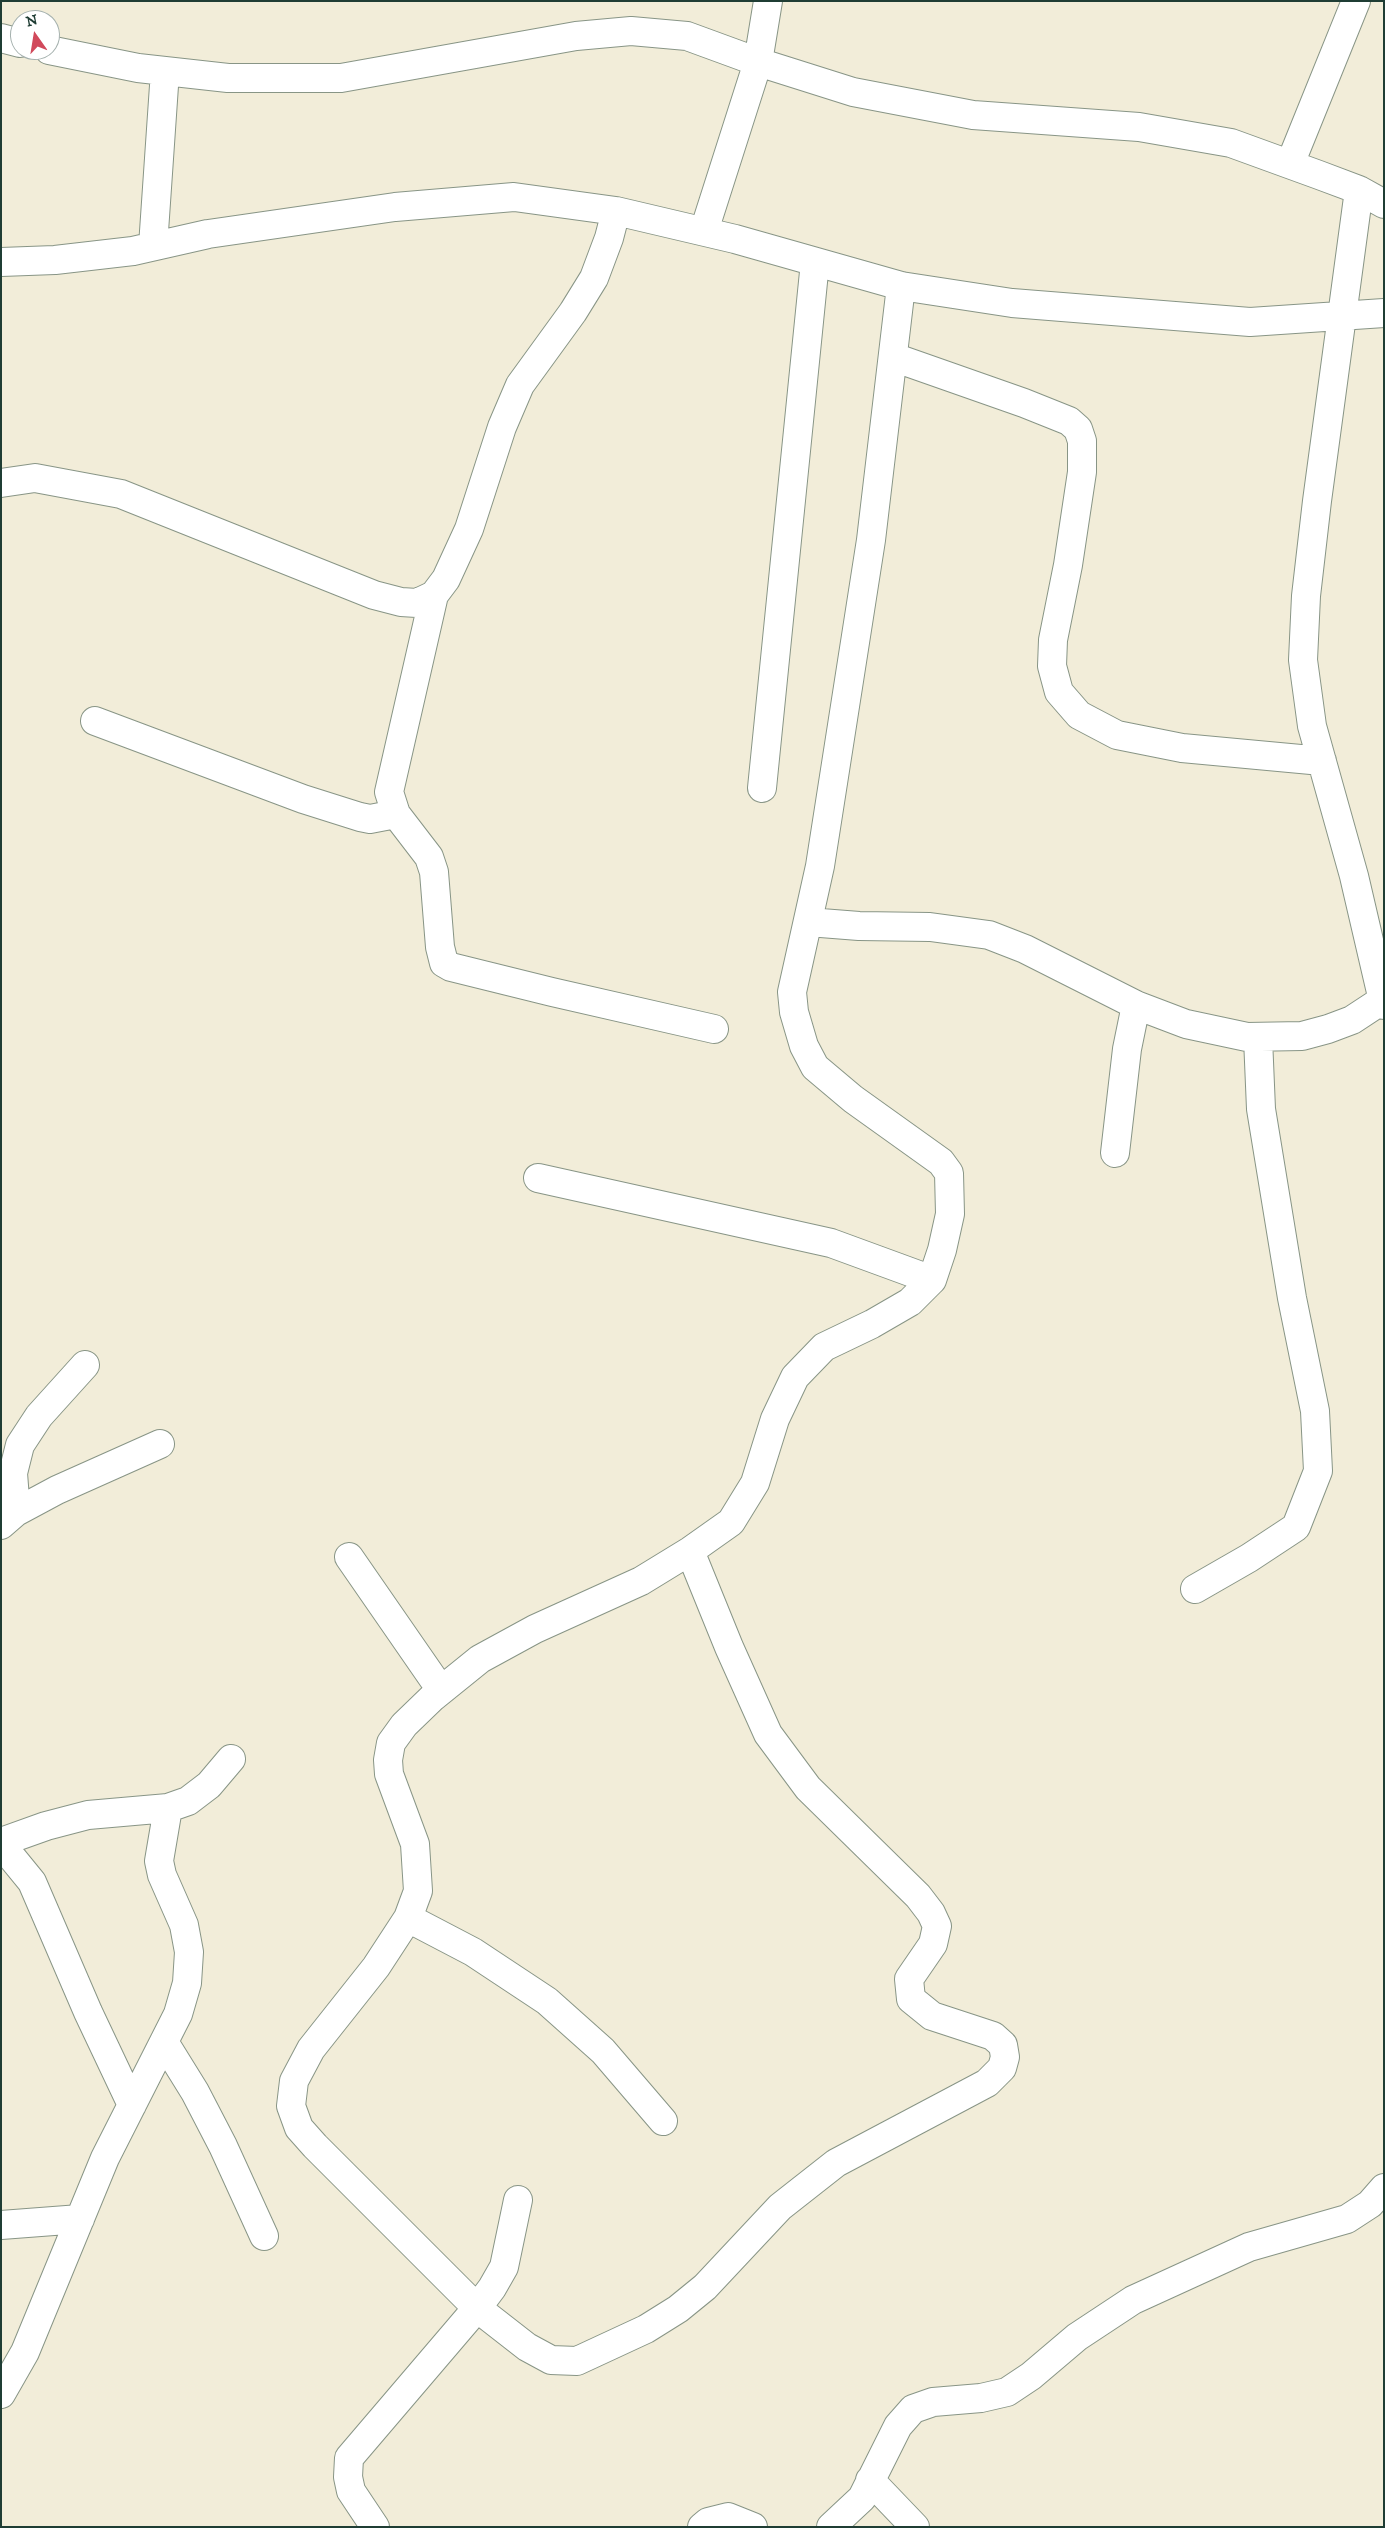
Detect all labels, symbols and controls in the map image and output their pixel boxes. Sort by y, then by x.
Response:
north arrow [10,10,60,60]
text: N [24,11,39,31]

